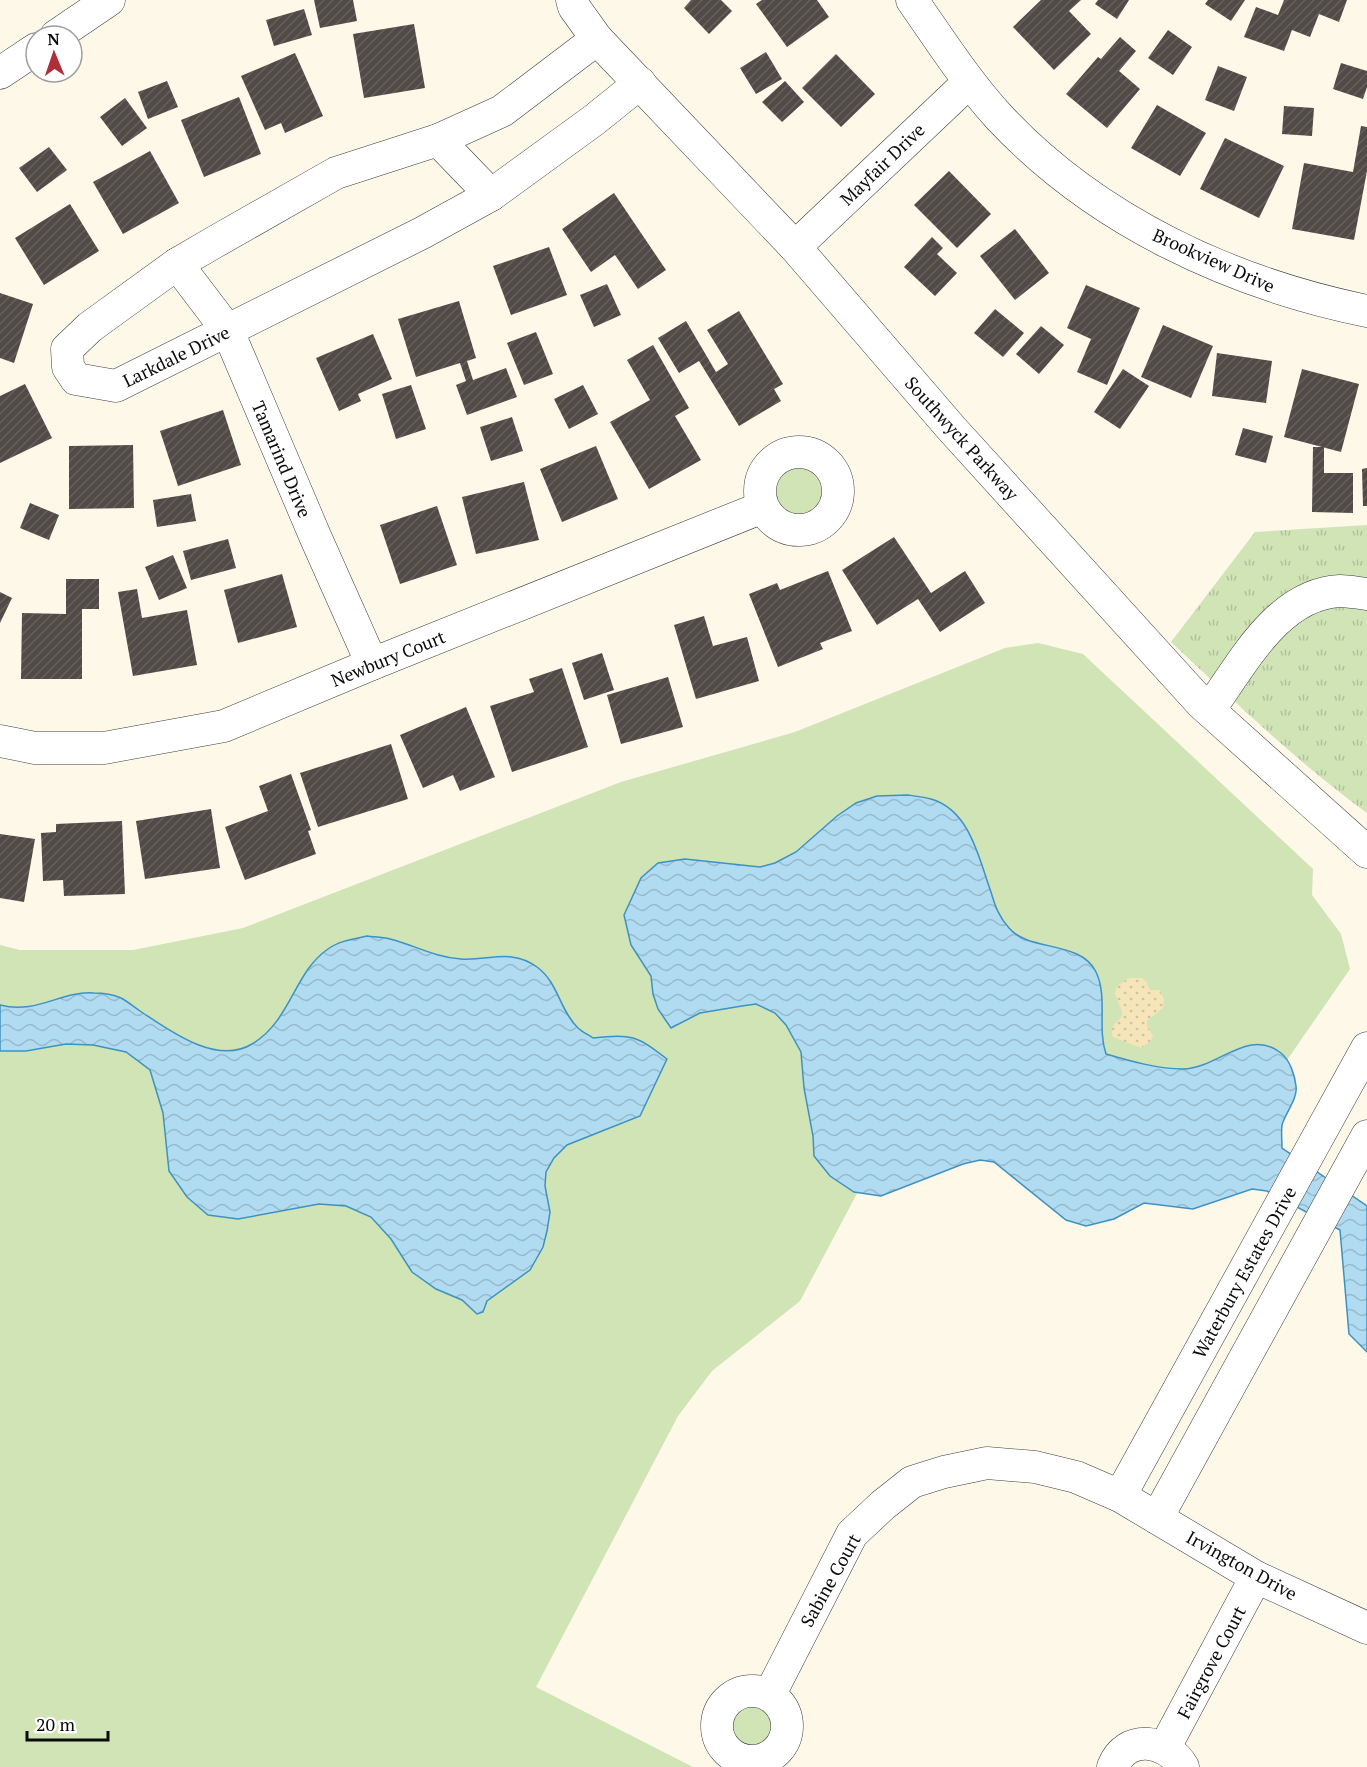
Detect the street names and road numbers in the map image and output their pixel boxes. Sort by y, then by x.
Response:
street label: Mayfair Drive [835,118,929,210]
street label: Brookview Drive [1149,222,1279,298]
street label: Larkdale Drive [119,320,233,392]
street label: Southwyck Parkway [900,371,1025,506]
street label: Tamarind Drive [247,397,317,521]
street label: Newbury Court [327,624,449,692]
street label: Waterbury Estates Drive [1187,1182,1301,1362]
street label: Irvington Drive [1182,1525,1302,1605]
street label: Sabine Court [795,1529,866,1631]
street label: Fairgrove Court [1171,1601,1251,1723]

